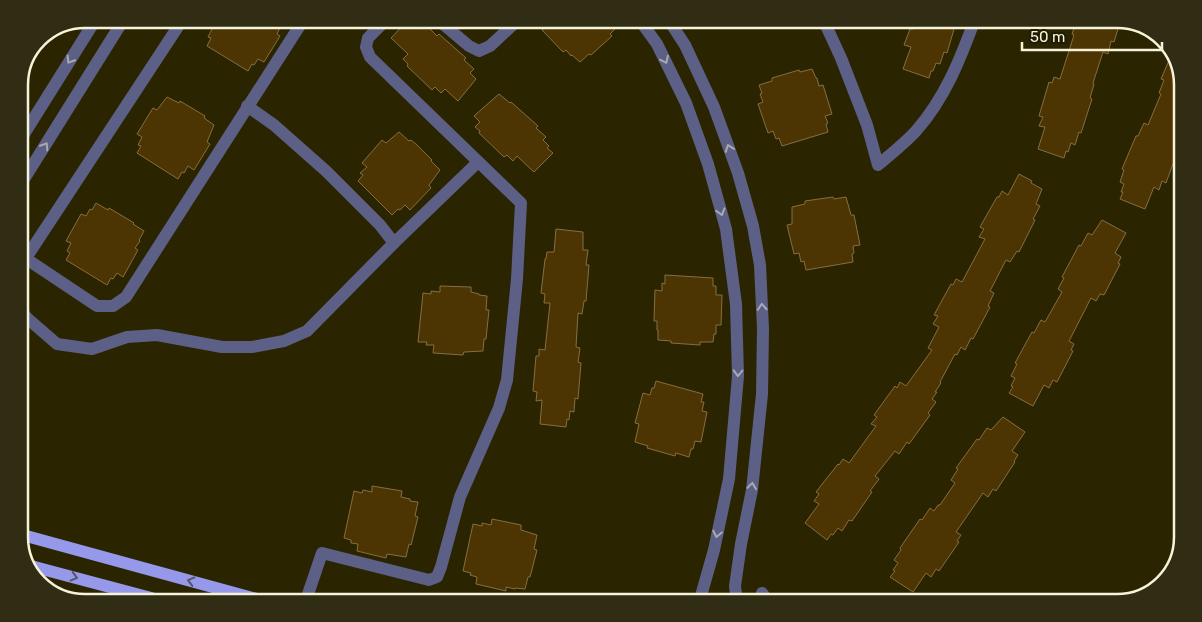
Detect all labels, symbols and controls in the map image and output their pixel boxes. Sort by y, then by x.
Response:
scale bar [1022,20,1162,52]
text: 50 m [1030,28,1065,46]
one-way arrow [67,55,76,64]
one-way arrow [659,55,669,64]
one-way arrow [38,142,48,151]
one-way arrow [725,145,735,153]
one-way arrow [716,207,726,216]
one-way arrow [757,302,768,310]
one-way arrow [733,370,743,377]
one-way arrow [746,482,757,490]
one-way arrow [712,529,723,538]
one-way arrow [69,571,78,582]
one-way arrow [186,576,195,587]

